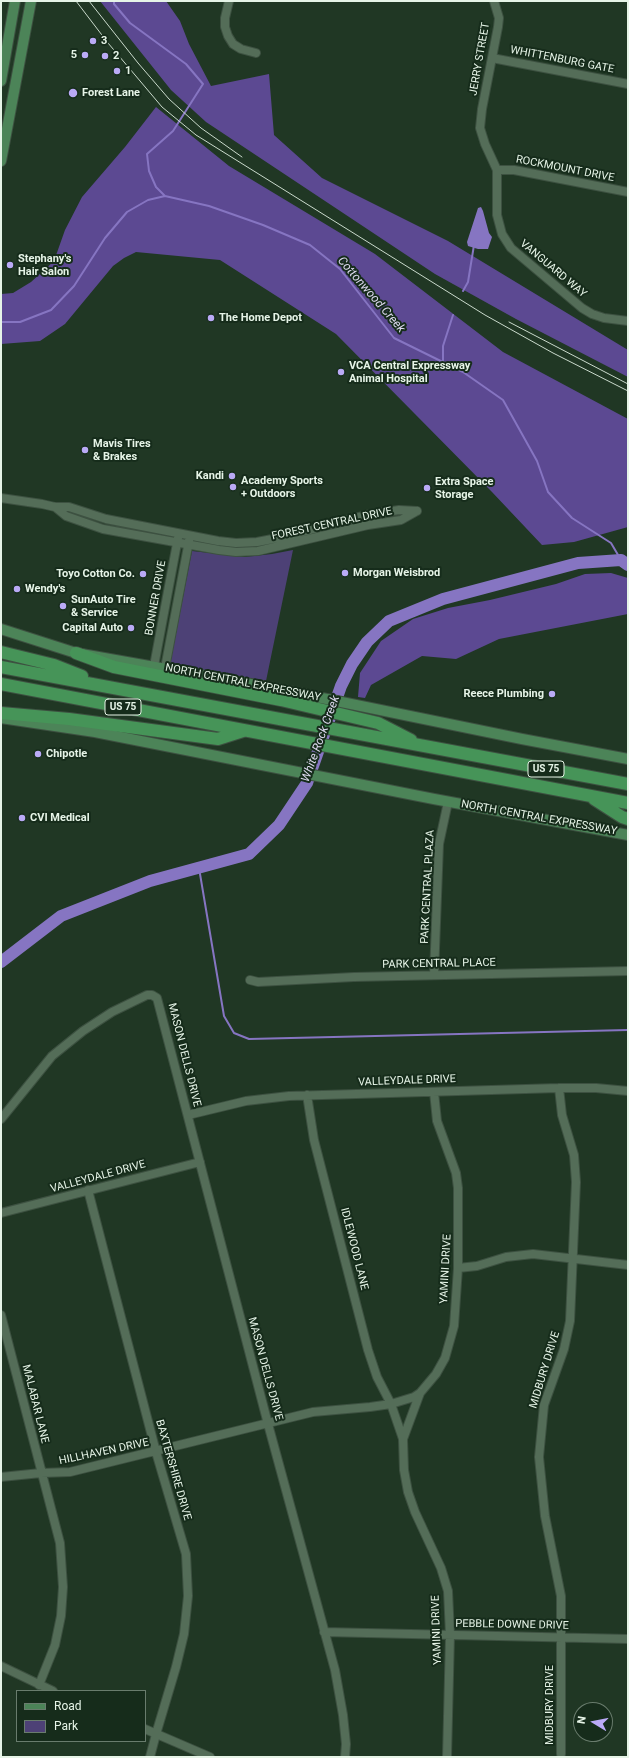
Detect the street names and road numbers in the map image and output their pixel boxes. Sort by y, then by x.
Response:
street label: JERRY STREET [467,21,493,97]
street label: WHITTENBURG GATE [509,43,615,77]
street label: ROCKMOUNT DRIVE [515,153,615,185]
street label: VANGUARD WAY [517,237,589,301]
street label: FOREST CENTRAL DRIVE [270,505,394,543]
street label: BONNER DRIVE [143,559,169,637]
street label: NORTH CENTRAL EXPRESSWAY [164,661,322,705]
road number: US 75 [105,699,141,715]
road number: US 75 [528,761,564,777]
street label: NORTH CENTRAL EXPRESSWAY [460,798,618,838]
street label: PARK CENTRAL PLAZA [418,830,438,944]
street label: PARK CENTRAL PLACE [382,956,496,972]
street label: MASON DELLS DRIVE [165,1002,203,1108]
street label: VALLEYDALE DRIVE [358,1073,456,1089]
street label: VALLEYDALE DRIVE [49,1158,147,1196]
street label: IDLEWOOD LANE [337,1206,371,1292]
street label: YAMINI DRIVE [438,1234,454,1304]
street label: MASON DELLS DRIVE [245,1316,285,1422]
street label: MIDBURY DRIVE [527,1330,563,1410]
street label: MALABAR LANE [19,1363,51,1445]
street label: BAXTERSHIRE DRIVE [152,1418,194,1522]
street label: HILLHAVEN DRIVE [58,1436,150,1468]
street label: YAMINI DRIVE [429,1595,445,1665]
street label: PEBBLE DOWNE DRIVE [455,1617,569,1633]
street label: MIDBURY DRIVE [543,1665,557,1745]

